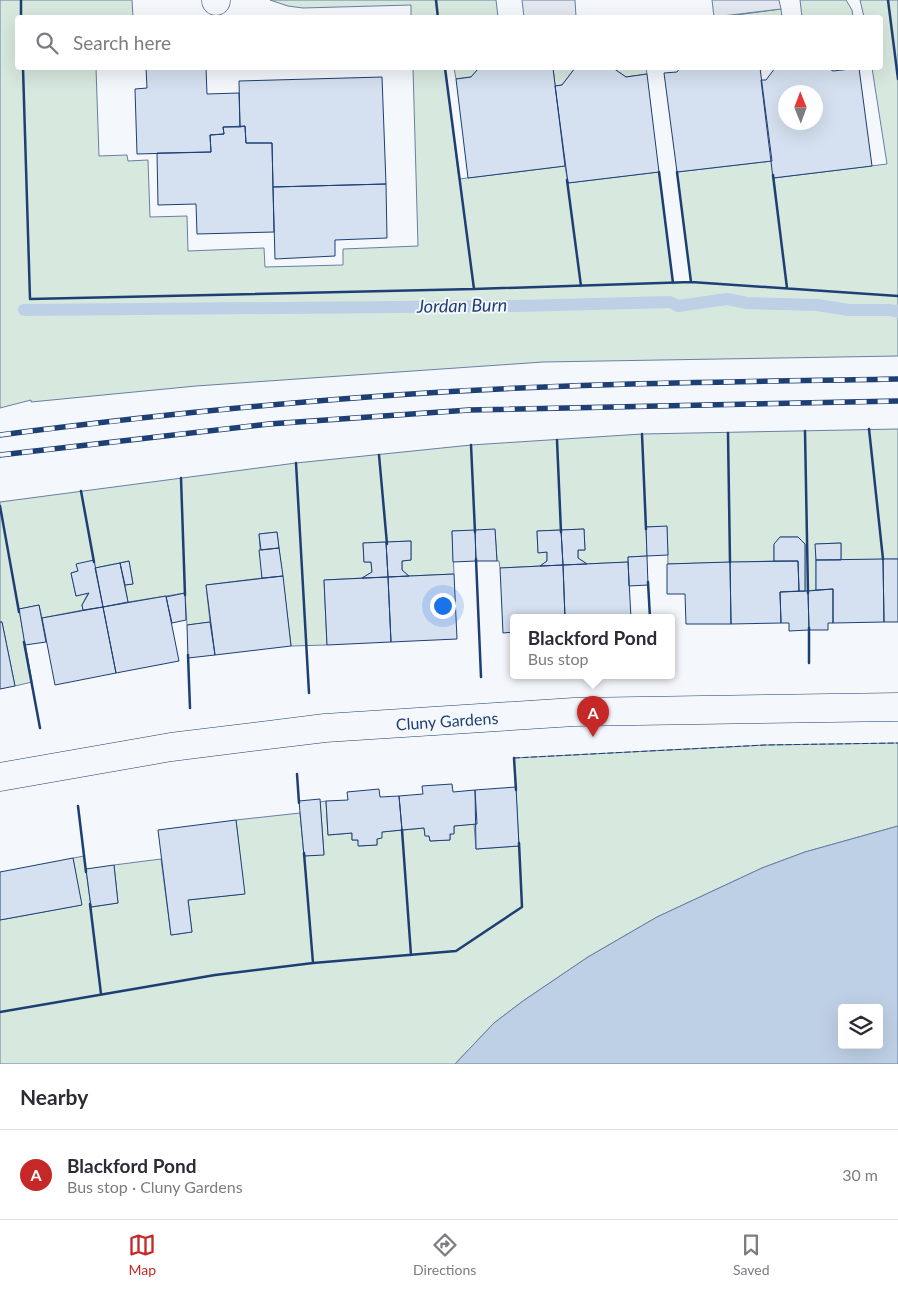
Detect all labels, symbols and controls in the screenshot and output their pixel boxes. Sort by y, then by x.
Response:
search box [15,15,883,70]
icon: search [33,29,61,57]
text: Search here [73,31,171,54]
north arrow [778,85,823,130]
water label: Jordan Burn [416,293,507,317]
your location [430,593,456,619]
popup [510,614,675,679]
text: Blackford Pond [528,626,657,649]
text: Bus stop [528,649,589,668]
pin: A [577,696,609,737]
street label: Cluny Gardens [395,707,499,733]
map controls [838,1004,883,1049]
button: layers [838,1004,883,1049]
text: Nearby [20,1084,88,1109]
text: Blackford Pond [67,1154,196,1177]
text: A [30,1165,42,1184]
text: 30 m [842,1165,878,1184]
text: Bus stop · Cluny Gardens [67,1177,243,1196]
tab: Map [128,1231,156,1278]
tab: Directions [413,1231,476,1278]
tab: Saved [733,1231,770,1278]

